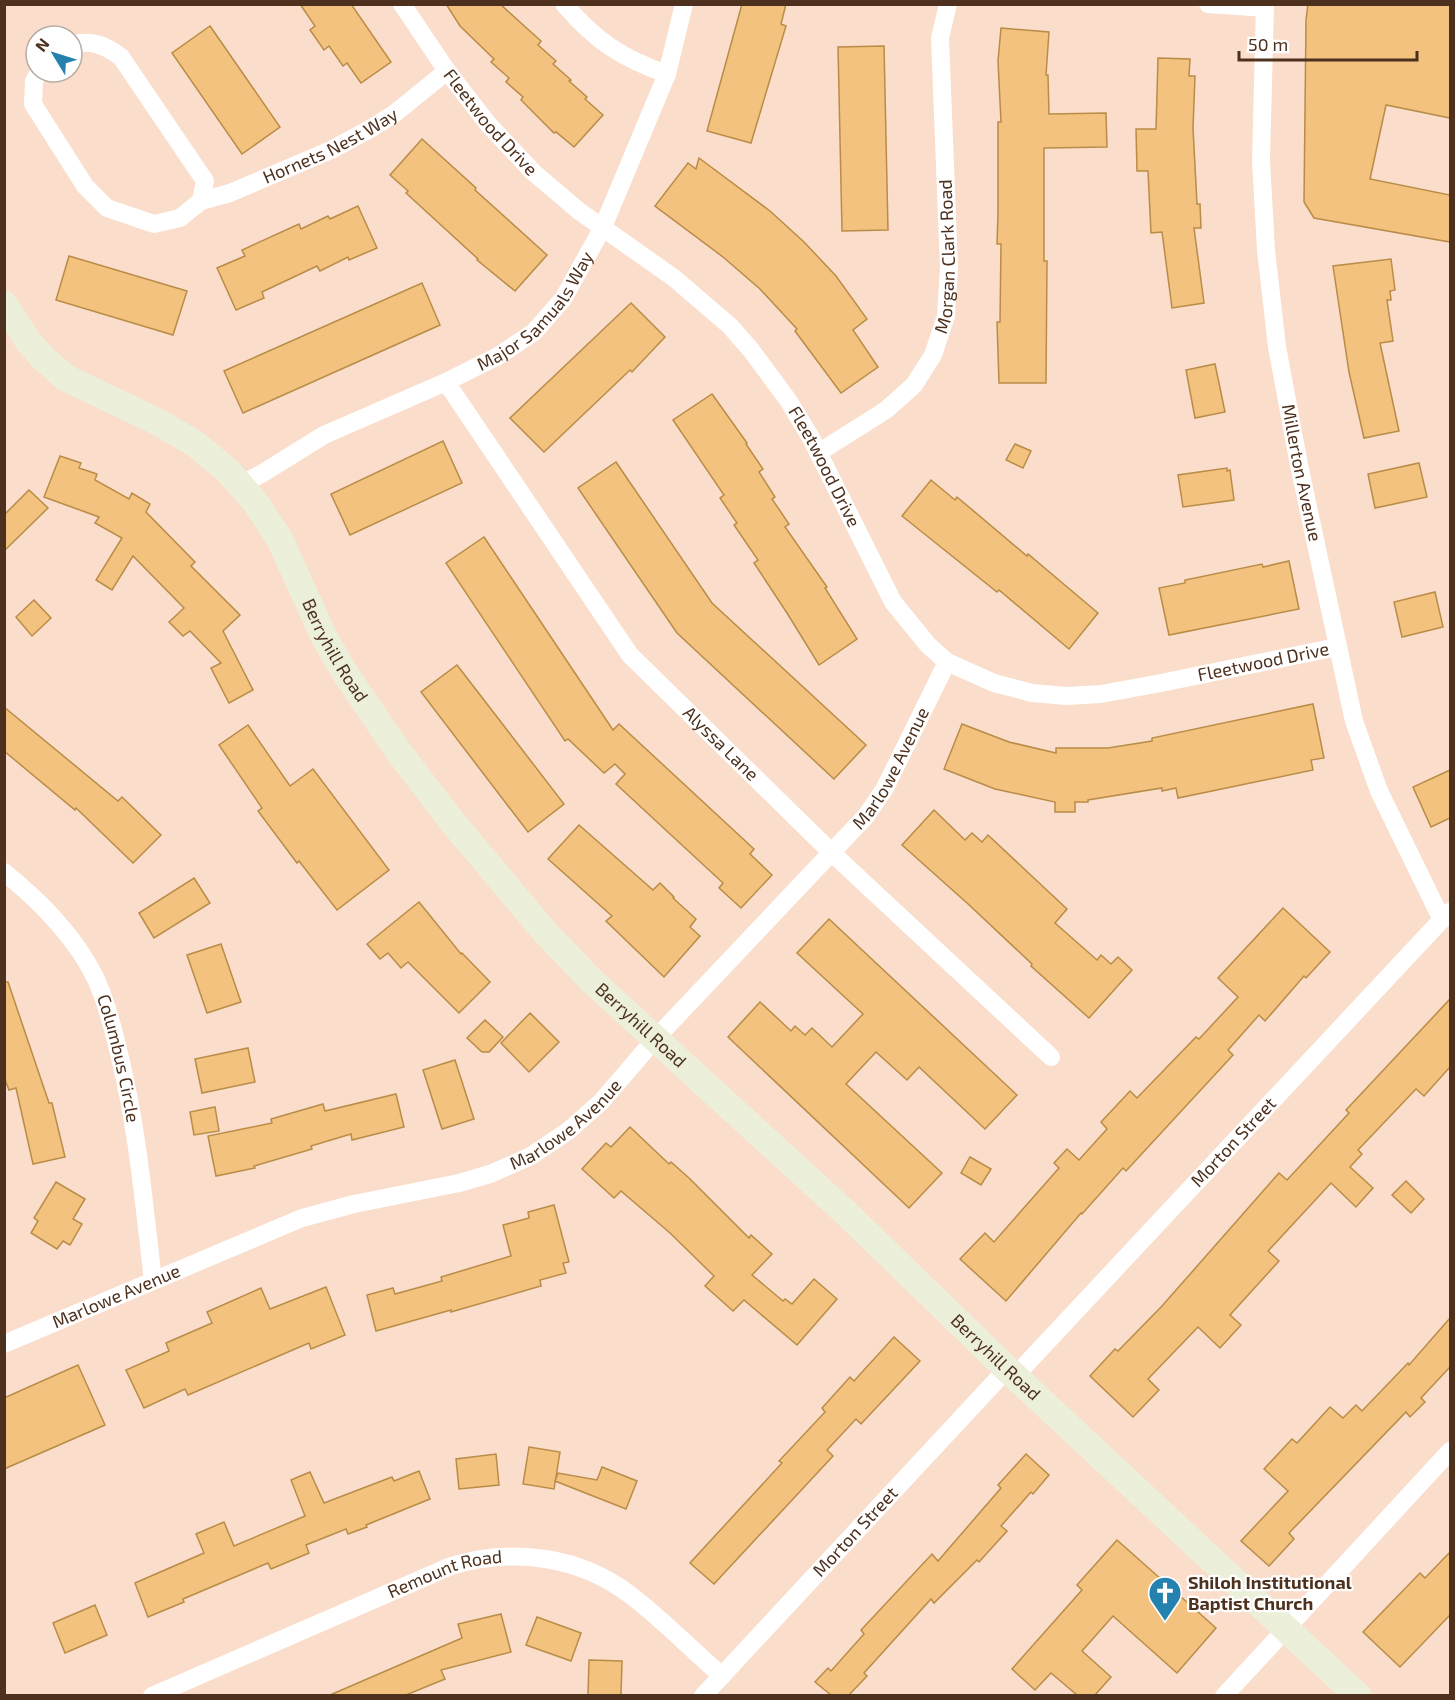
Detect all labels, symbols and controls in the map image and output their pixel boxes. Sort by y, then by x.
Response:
north arrow [24,24,84,84]
scale bar [1239,24,1418,62]
text: 50 m [1248,33,1288,55]
text: N [31,34,53,55]
street label: Fleetwood Drive [439,64,543,180]
street label: Hornets Nest Way [259,102,402,188]
street label: Morgan Clark Road [929,179,959,336]
street label: Major Samuals Way [473,247,598,375]
street label: Fleetwood Drive [784,402,866,531]
street label: Millerton Avenue [1278,402,1327,543]
street label: Berryhill Road [298,595,373,706]
street label: Fleetwood Drive [1195,637,1331,685]
street label: Alyssa Lane [679,701,764,785]
street label: Marlowe Avenue [847,703,933,833]
street label: Berryhill Road [591,977,691,1072]
street label: Columbus Circle [93,991,145,1124]
street label: Marlowe Avenue [506,1074,626,1174]
street label: Morton Street [1186,1092,1280,1191]
street label: Marlowe Avenue [49,1259,183,1332]
street label: Berryhill Road [947,1309,1045,1405]
street label: Morton Street [808,1482,902,1581]
street label: Remount Road [384,1545,503,1602]
place label: Shiloh Institutional Baptist Church [1188,1571,1352,1614]
church icon: Shiloh Institutional Baptist Church [1147,1575,1183,1622]

